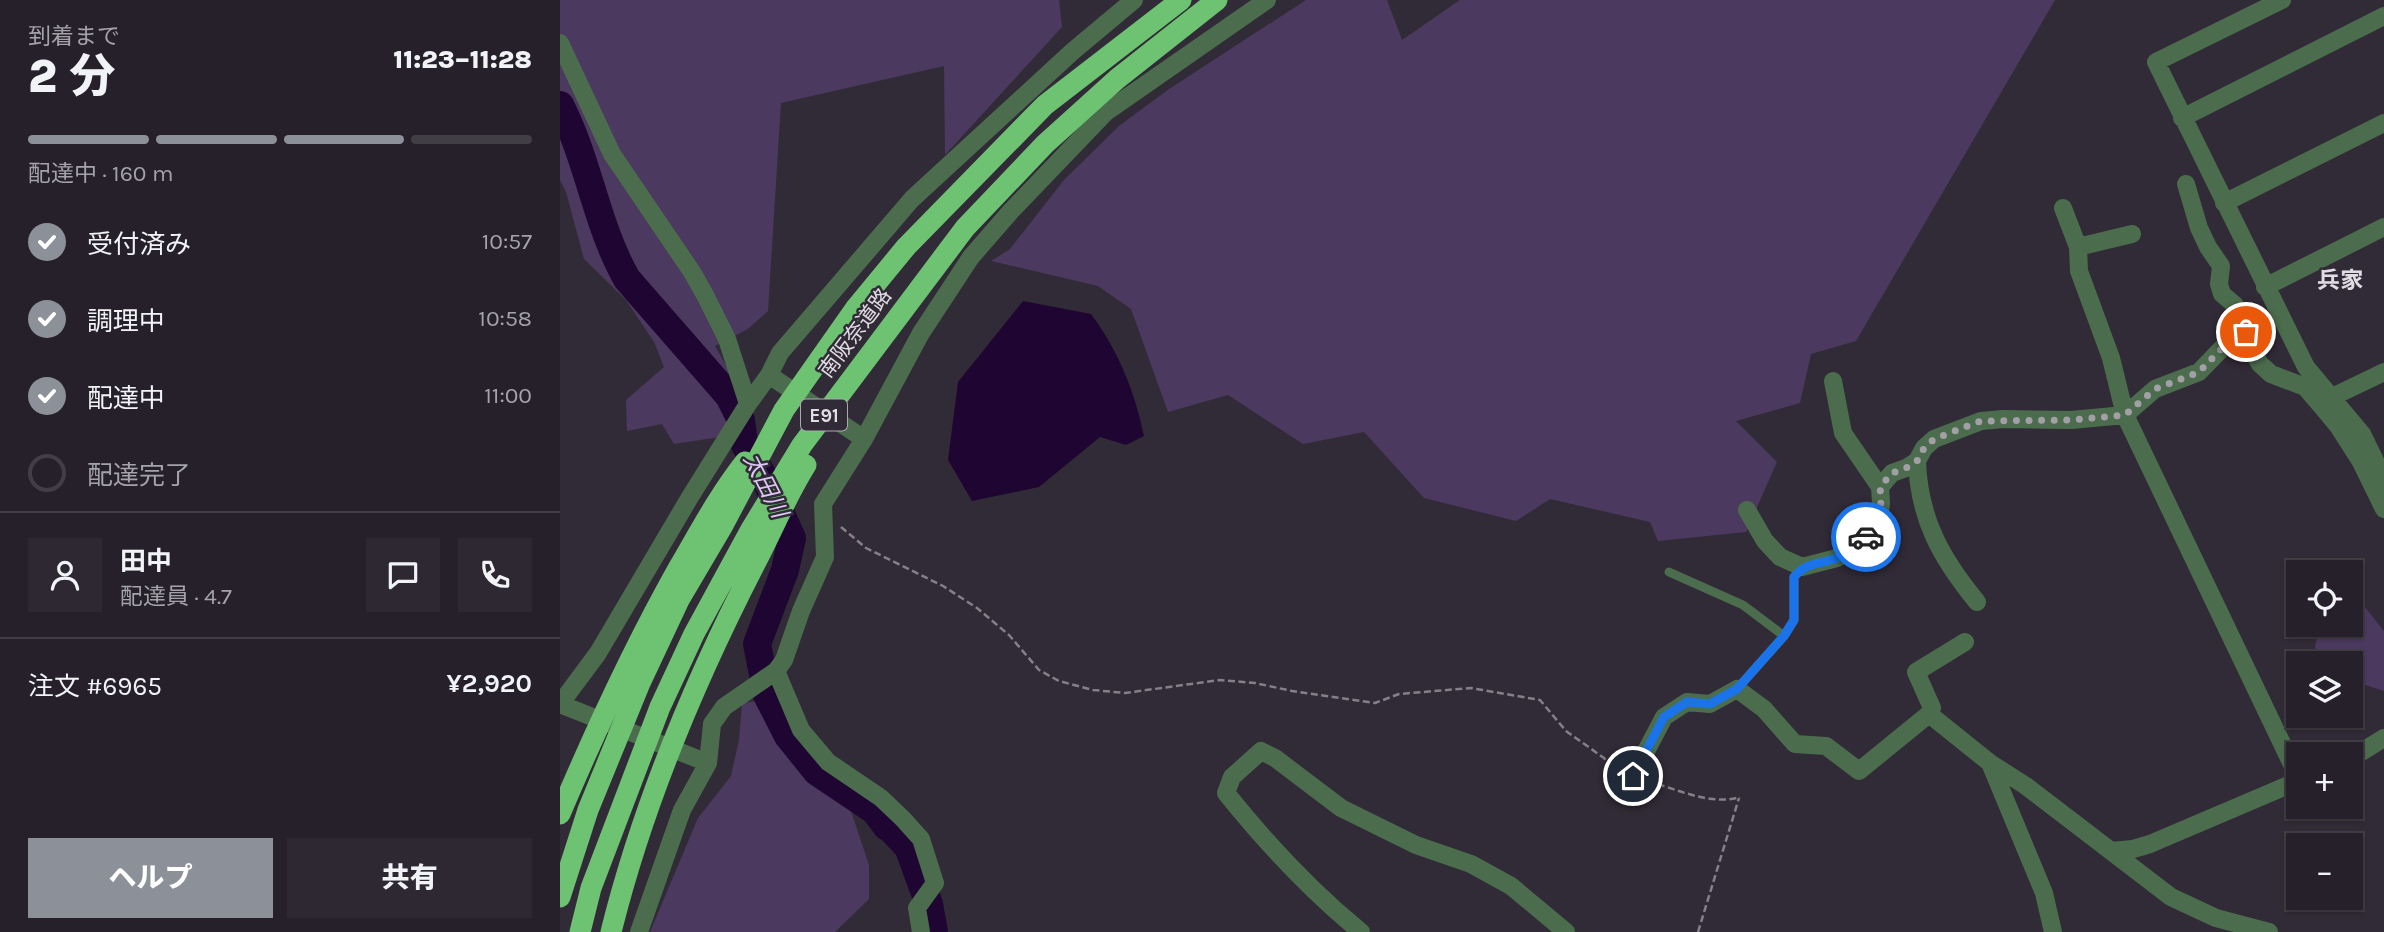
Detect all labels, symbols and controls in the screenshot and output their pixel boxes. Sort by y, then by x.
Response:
text: 到着まで [28,23,120,50]
text: 11:23–11:28 [393,44,532,75]
text: 2 分 [28,50,115,104]
text: 配達中 · 160 m [28,160,173,187]
icon: check [28,223,66,261]
text: 10:57 [482,228,532,255]
text: 受付済み [87,229,191,260]
district label: 兵家 [2317,267,2363,294]
street label: 南阪奈道路 [814,284,896,382]
icon: check [28,300,66,338]
pin [2216,302,2276,362]
text: 10:58 [478,305,532,332]
text: 調理中 [87,306,165,337]
icon: bag [2227,313,2265,351]
icon: check [28,377,66,415]
text: 11:00 [484,382,532,409]
text: 配達中 [87,383,165,414]
road number: E91 [801,400,847,430]
water label: 太田川 [738,448,795,525]
text: 配達完了 [87,460,191,491]
courier [1831,502,1901,572]
icon: car [1847,518,1885,556]
button: person [28,538,102,612]
button: chat [366,538,440,612]
button: phone [458,538,532,612]
text: 田中 [120,546,172,577]
map controls [2286,560,2363,910]
button: locate [2286,560,2363,637]
text: 配達員 · 4.7 [120,583,232,610]
button: layers [2286,651,2363,728]
text: ¥2,920 [446,668,532,699]
text: 注文 #6965 [28,671,162,702]
button: + [2286,742,2363,819]
pin [1603,746,1663,806]
icon: home [1614,757,1652,795]
button: − [2286,833,2363,910]
button: ヘルプ [28,838,273,918]
button: 共有 [287,838,532,918]

